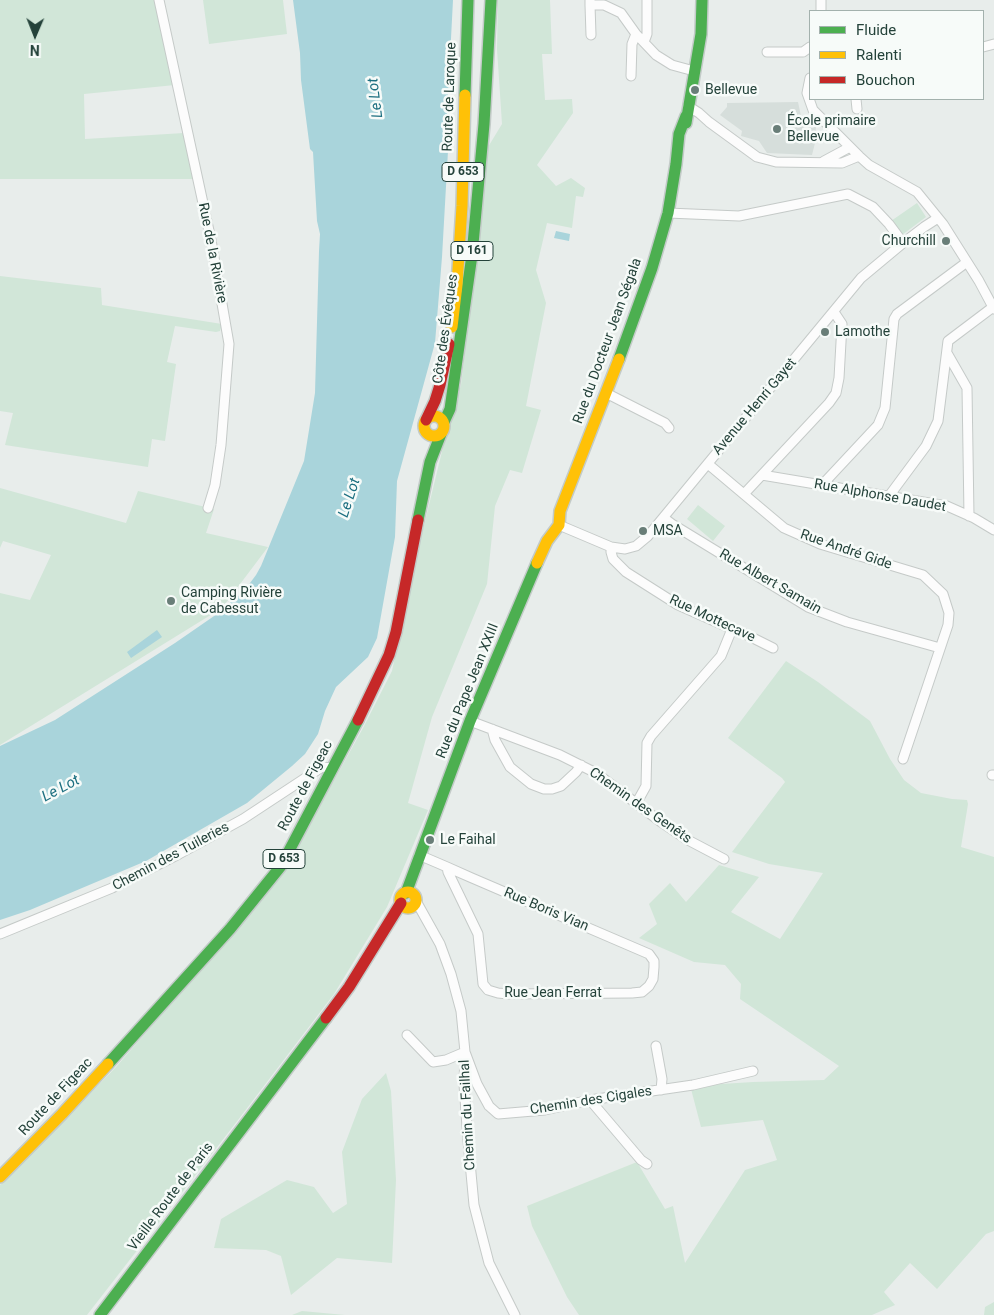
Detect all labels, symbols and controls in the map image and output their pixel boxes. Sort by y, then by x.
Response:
north arrow [10,10,60,60]
legend [809,10,984,100]
text: Fluide [856,21,896,39]
text: N [30,42,40,58]
street label: Route de Laroque [440,42,460,152]
text: Ralenti [856,46,902,64]
text: Bouchon [856,71,915,89]
water label: Le Lot [365,77,387,119]
place label: Bellevue [705,82,757,98]
marker: Bellevue [689,84,701,96]
place label: École primaire Bellevue [787,113,876,146]
marker: École primaire Bellevue [771,123,783,135]
road number: D 653 [442,162,484,182]
street label: Rue de la Rivière [194,201,230,305]
place label: Churchill [882,233,936,249]
marker: Churchill [940,235,952,247]
road number: D 161 [451,242,493,260]
street label: Rue du Docteur Jean Ségala [570,256,646,426]
street label: Côte des Évêques [430,273,462,385]
place label: Lamothe [835,324,890,340]
marker: Lamothe [819,326,831,338]
street label: Avenue Henri Gayet [709,355,801,459]
water label: Le Lot [335,476,365,520]
street label: Rue Alphonse Daudet [813,476,947,516]
place label: MSA [653,523,683,539]
marker: MSA [637,525,649,537]
street label: Rue André Gide [798,526,894,574]
street label: Rue Albert Samain [716,546,824,618]
place label: Camping Rivière de Cabessut [181,585,282,618]
street label: Rue Mottecave [666,592,758,646]
marker: Camping Rivière de Cabessut [165,595,177,607]
street label: Rue du Pape Jean XXIII [433,621,503,761]
street label: Route de Figeac [275,738,337,834]
street label: Chemin des Genêts [586,764,694,848]
water label: Le Lot [39,772,83,806]
street label: Chemin des Tuileries [110,819,232,895]
place label: Le Faihal [440,832,496,848]
marker: Le Faihal [424,834,436,846]
road number: D 653 [263,850,305,869]
street label: Rue Boris Vian [501,885,591,935]
street label: Rue Jean Ferrat [504,985,602,1001]
street label: Route de Figeac [16,1055,96,1139]
street label: Chemin du Failhal [457,1059,479,1171]
street label: Chemin des Cigales [529,1083,653,1119]
street label: Vieille Route de Paris [125,1140,217,1254]

